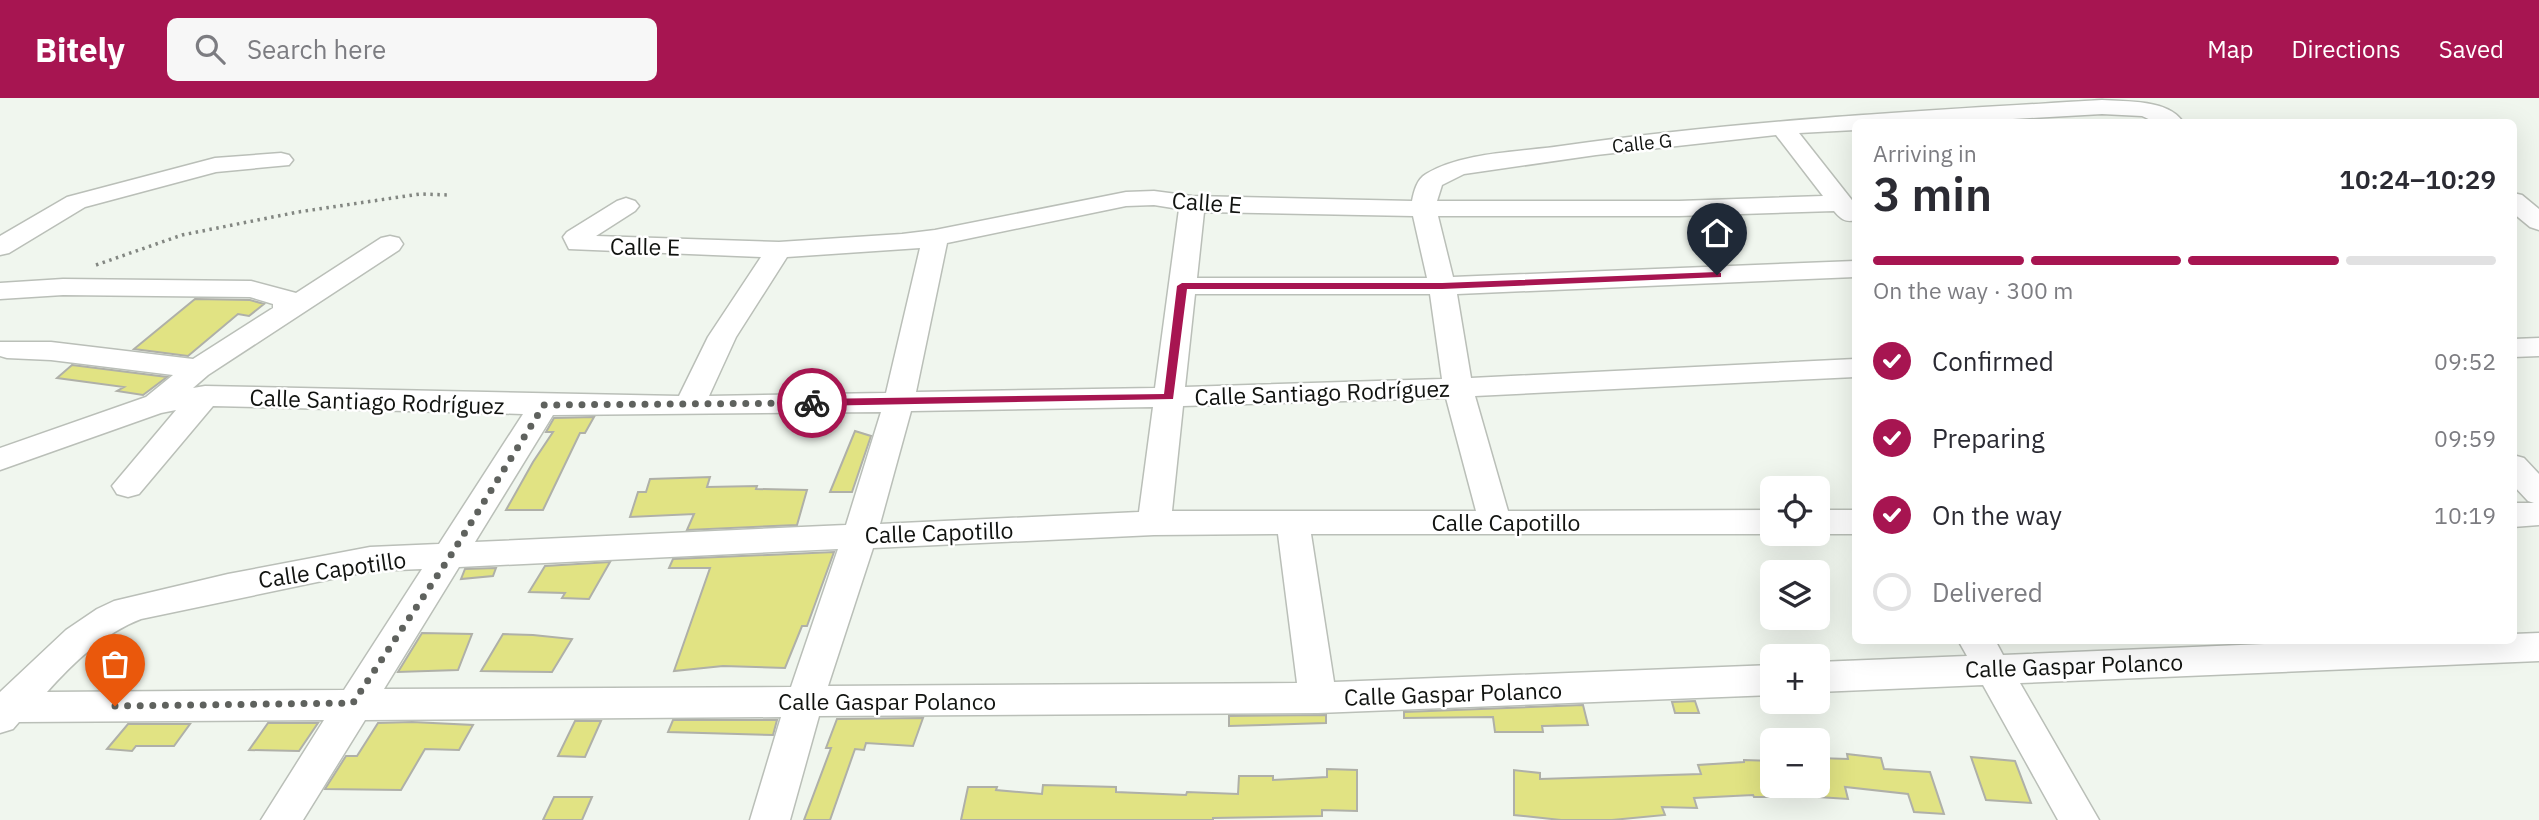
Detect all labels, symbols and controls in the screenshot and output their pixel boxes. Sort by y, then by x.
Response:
search box [167,18,657,81]
text: Bitely [35,28,125,71]
icon: search [191,30,229,68]
text: Search here [247,32,386,66]
text: Map [2207,33,2253,65]
text: Directions [2291,33,2401,65]
text: Saved [2439,33,2504,65]
street label: Calle G [1611,128,1673,158]
text: Arriving in [1873,138,1977,168]
text: 10:24–10:29 [2339,162,2496,196]
text: 3 min [1873,164,1992,224]
street label: Calle E [1171,185,1243,219]
pin [1687,203,1747,275]
icon: home [1698,214,1736,252]
street label: Calle E [610,230,680,262]
text: On the way · 300 m [1873,275,2073,305]
icon: check [1873,342,1911,380]
text: Confirmed [1932,344,2054,378]
text: 09:52 [2434,346,2496,376]
courier [777,368,847,438]
street label: Calle Santiago Rodríguez [1194,373,1450,411]
street label: Calle Santiago Rodríguez [249,382,505,420]
icon: bike [793,384,831,422]
icon: check [1873,419,1911,457]
text: Preparing [1932,421,2045,455]
text: 09:59 [2434,423,2496,453]
map controls [1760,476,1830,798]
button: locate [1760,476,1830,546]
icon: check [1873,496,1911,534]
text: On the way [1932,498,2062,532]
text: 10:19 [2434,500,2496,530]
street label: Calle Capotillo [1432,507,1580,537]
street label: Calle Capotillo [864,514,1014,550]
street label: Calle Capotillo [256,544,408,594]
button: layers [1760,560,1830,630]
text: Delivered [1932,575,2043,609]
pin [85,634,145,706]
button: + [1760,644,1830,714]
icon: bag [96,645,134,683]
street label: Calle Gaspar Polanco [1964,646,2184,684]
street label: Calle Gaspar Polanco [1343,674,1563,712]
street label: Calle Gaspar Polanco [778,686,996,716]
button: − [1760,728,1830,798]

